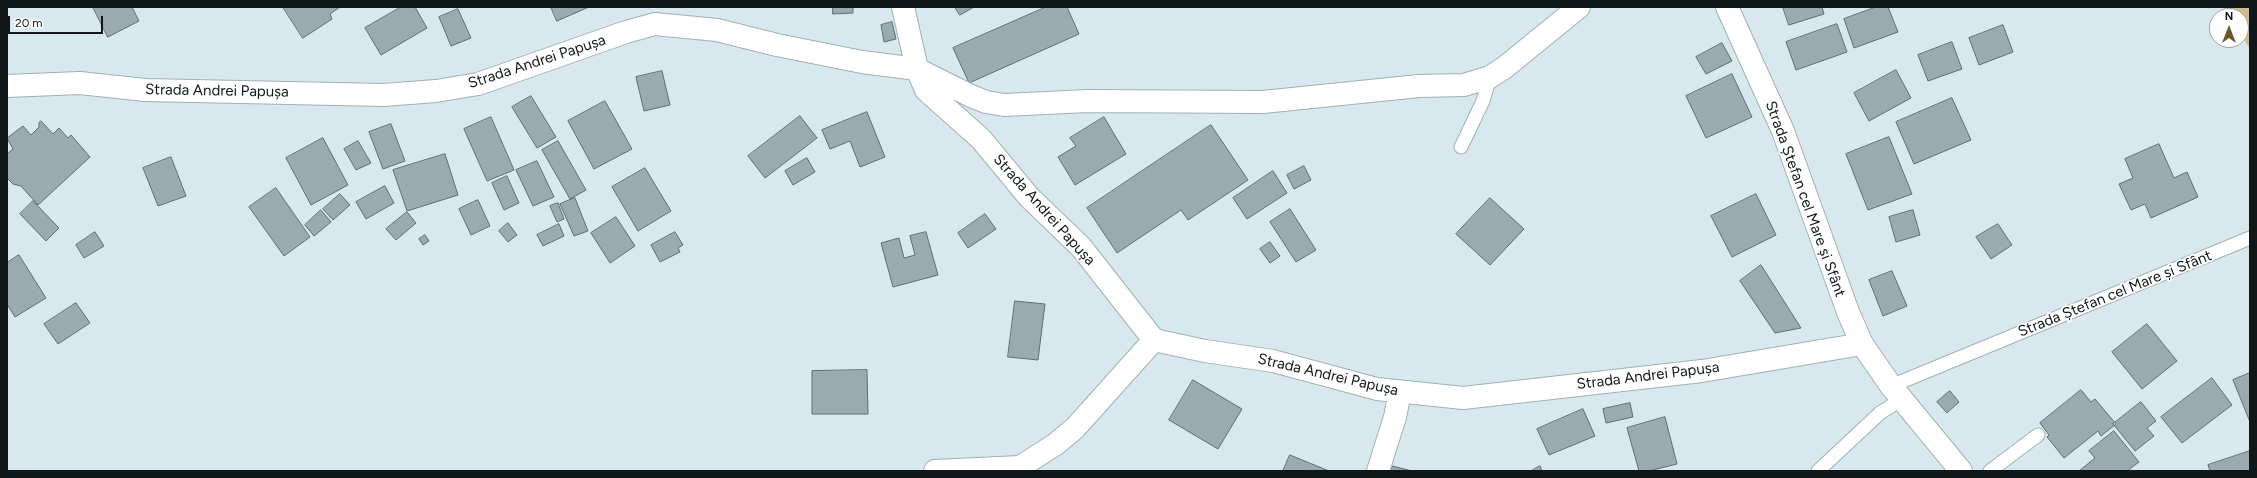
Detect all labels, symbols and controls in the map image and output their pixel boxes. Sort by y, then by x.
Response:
scale bar [10,8,105,34]
north arrow [2209,8,2249,48]
text: N [2225,10,2233,23]
text: 20 m [15,16,43,30]
street label: Strada Andrei Papușa [466,31,608,93]
street label: Strada Andrei Papușa [145,81,289,101]
street label: Strada Ștefan cel Mare și Sfânt [1761,99,1849,299]
street label: Strada Andrei Papușa [989,151,1099,269]
street label: Strada Ștefan cel Mare și Sfânt [2016,247,2214,341]
street label: Strada Andrei Papușa [1256,350,1400,400]
street label: Strada Andrei Papușa [1576,358,1720,394]

